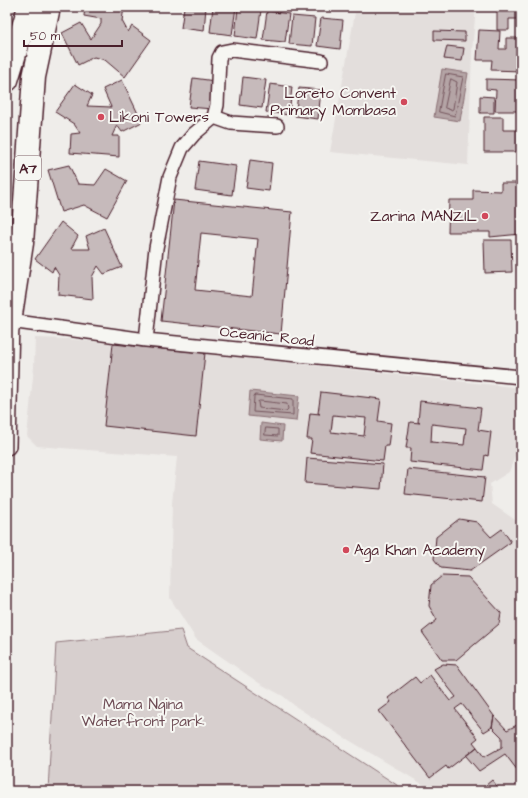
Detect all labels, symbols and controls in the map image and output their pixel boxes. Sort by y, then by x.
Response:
scale bar [24,22,122,48]
text: 50 m [30,28,61,45]
place label: Loreto Convent Primary Mombasa [270,83,396,122]
marker: Loreto Convent Primary Mombasa [399,97,409,107]
place label: Likoni Towers [109,107,209,128]
marker: Likoni Towers [96,112,106,122]
road number: A7 [15,156,41,180]
place label: Zarina MANZIL [370,206,478,227]
marker: Zarina MANZIL [480,211,490,221]
street label: Oceanic Road [219,321,316,352]
place label: Aga Khan Academy [354,540,485,562]
marker: Aga Khan Academy [341,545,351,555]
park label: Mama Ngina Waterfront park [82,694,204,732]

